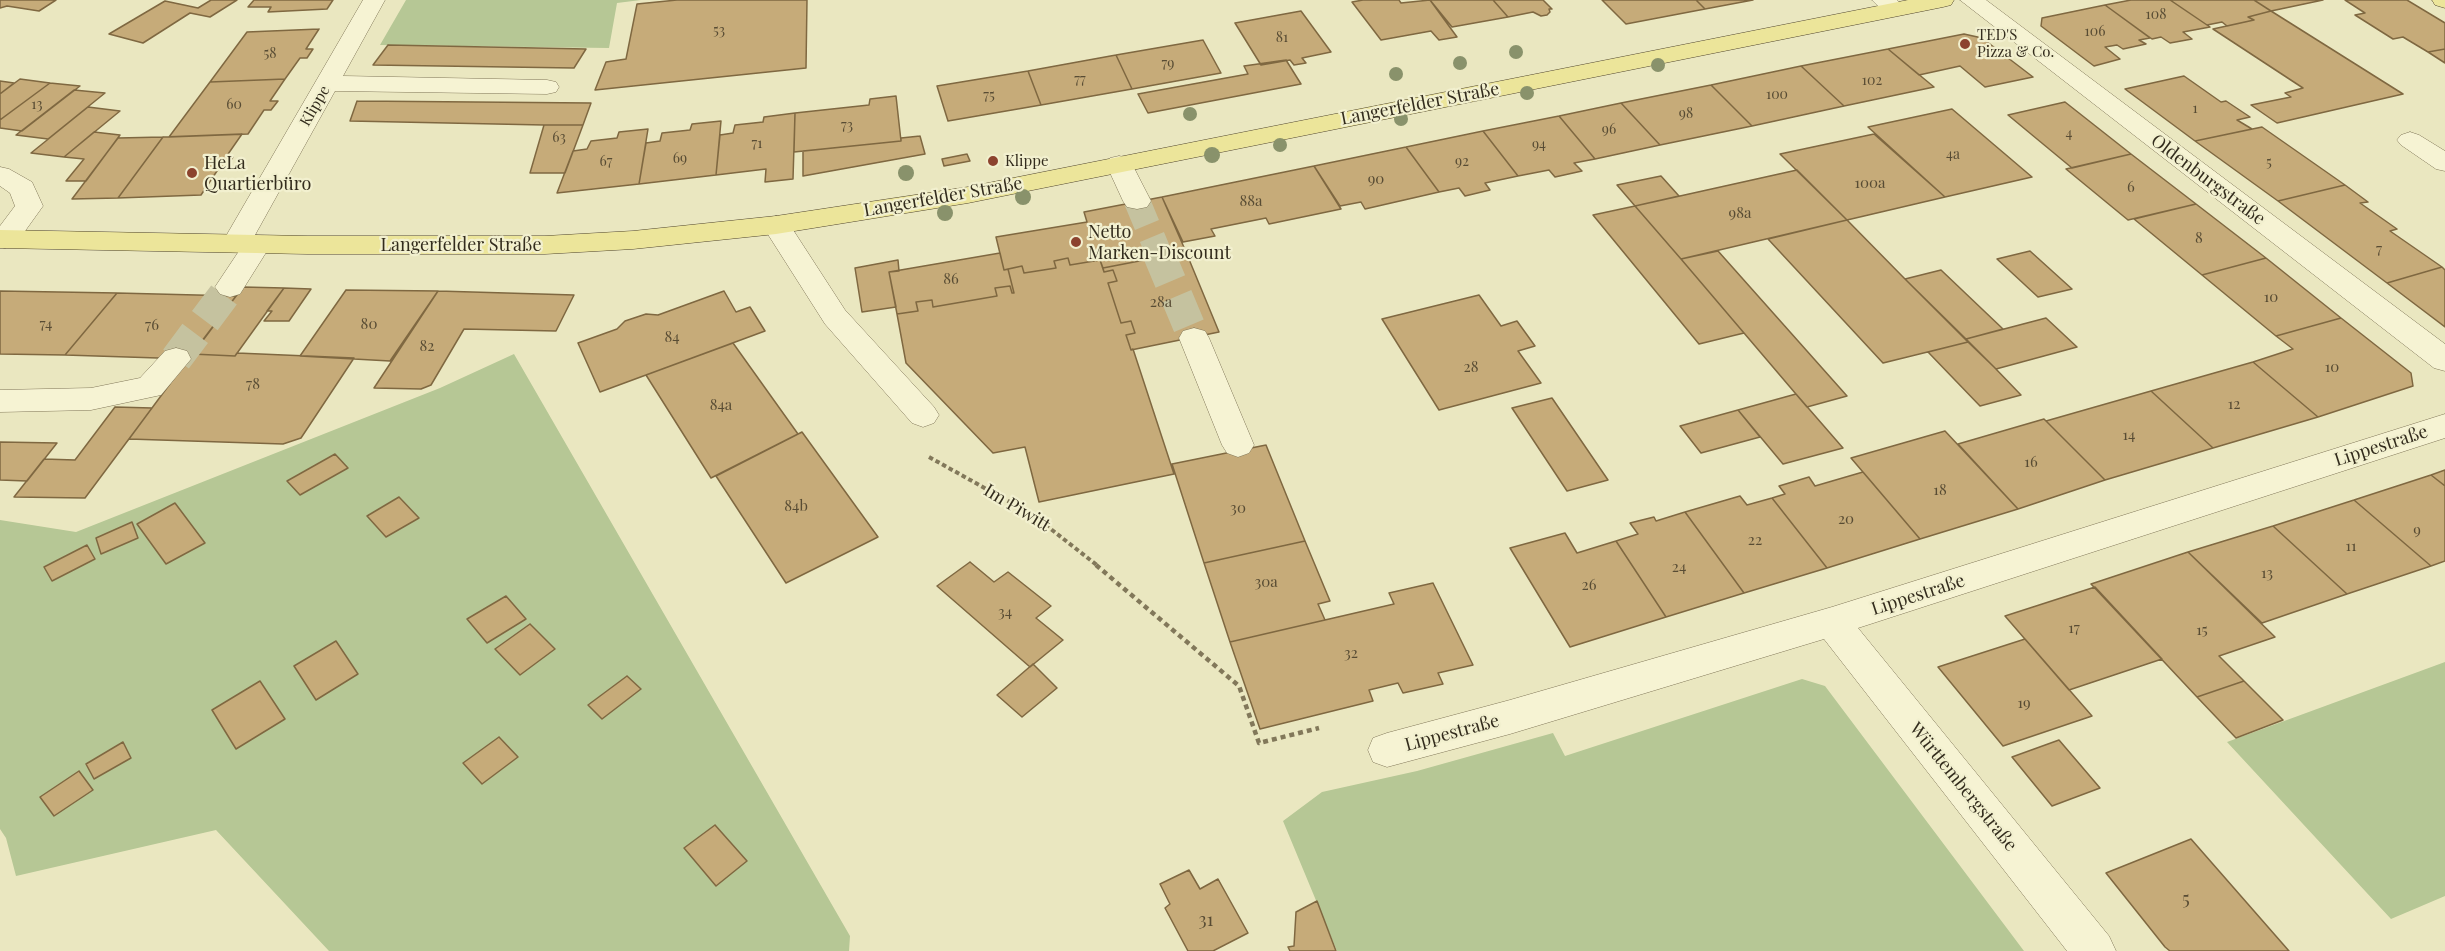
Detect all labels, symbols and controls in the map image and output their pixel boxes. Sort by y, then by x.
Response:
house number: 108 [2146,7,2166,23]
house number: 53 [713,23,725,39]
house number: 106 [2085,24,2105,40]
place label: TED'S Pizza & Co. [1977,26,2054,61]
house number: 81 [1276,30,1288,46]
marker: TED'S Pizza & Co. [1958,37,1972,51]
house number: 58 [263,46,277,62]
house number: 79 [1162,56,1174,72]
house number: 77 [1074,72,1086,88]
house number: 102 [1862,73,1882,89]
street label: Langerfelder Straße [1339,78,1501,130]
street label: Klippe [296,83,334,129]
house number: 100 [1766,87,1788,103]
house number: 75 [983,88,995,104]
house number: 13 [31,97,43,113]
house number: 60 [226,97,242,113]
house number: 1 [2192,101,2198,117]
house number: 98 [1679,106,1693,122]
house number: 73 [841,118,853,134]
house number: 96 [1602,122,1616,138]
house number: 4 [2066,126,2072,142]
house number: 63 [552,130,566,146]
street label: Oldenburgstraße [2147,130,2269,230]
house number: 71 [752,136,762,152]
house number: 94 [1532,137,1546,153]
house number: 4a [1946,147,1960,163]
house number: 69 [673,151,687,167]
place label: HeLa Quartierbüro [204,152,311,195]
place label: Klippe [1005,152,1049,170]
house number: 67 [600,154,612,170]
marker: Klippe [986,154,1000,168]
house number: 92 [1455,154,1469,170]
house number: 5 [2266,155,2272,171]
marker: HeLa Quartierbüro [185,166,199,180]
house number: 90 [1368,170,1384,188]
street label: Langerfelder Straße [862,172,1024,222]
house number: 100a [1854,174,1886,192]
house number: 6 [2127,178,2135,196]
house number: 88a [1239,192,1263,210]
house number: 98a [1729,204,1751,222]
place label: Netto Marken-Discount [1088,221,1231,264]
house number: 8 [2195,229,2203,247]
street label: Langerfelder Straße [381,234,541,256]
marker: Netto Marken-Discount [1069,235,1083,249]
house number: 7 [2376,240,2382,258]
house number: 86 [943,270,959,288]
house number: 10 [2264,288,2278,306]
house number: 28a [1150,293,1172,311]
house number: 74 [40,315,52,333]
house number: 80 [361,315,377,333]
house number: 76 [145,316,159,334]
house number: 84 [664,328,680,346]
house number: 82 [420,337,434,355]
house number: 28 [1464,358,1478,376]
house number: 10 [2325,358,2339,376]
house number: 78 [246,375,260,393]
house number: 12 [2228,395,2240,413]
house number: 84a [710,396,732,414]
street label: Lippestraße [2332,421,2430,471]
house number: 14 [2123,426,2135,444]
house number: 16 [2024,453,2038,471]
street label: Im Piwitt [980,480,1054,536]
house number: 18 [1933,481,1947,499]
house number: 84b [784,497,808,515]
house number: 30 [1230,499,1246,517]
house number: 20 [1838,510,1854,528]
house number: 9 [2413,521,2421,539]
house number: 22 [1748,531,1762,549]
house number: 11 [2345,537,2357,555]
house number: 24 [1672,558,1686,576]
house number: 13 [2261,564,2273,582]
street label: Lippestraße [1869,570,1967,620]
house number: 30a [1254,573,1278,591]
house number: 26 [1582,576,1596,594]
house number: 34 [998,603,1012,621]
house number: 17 [2068,619,2080,637]
house number: 15 [2196,621,2208,639]
house number: 32 [1344,644,1358,662]
house number: 19 [2017,694,2031,712]
street label: Lippestraße [1402,710,1502,756]
street label: Württembergstraße [1905,718,2021,856]
house number: 5 [2182,888,2190,910]
house number: 31 [1199,909,1213,931]

